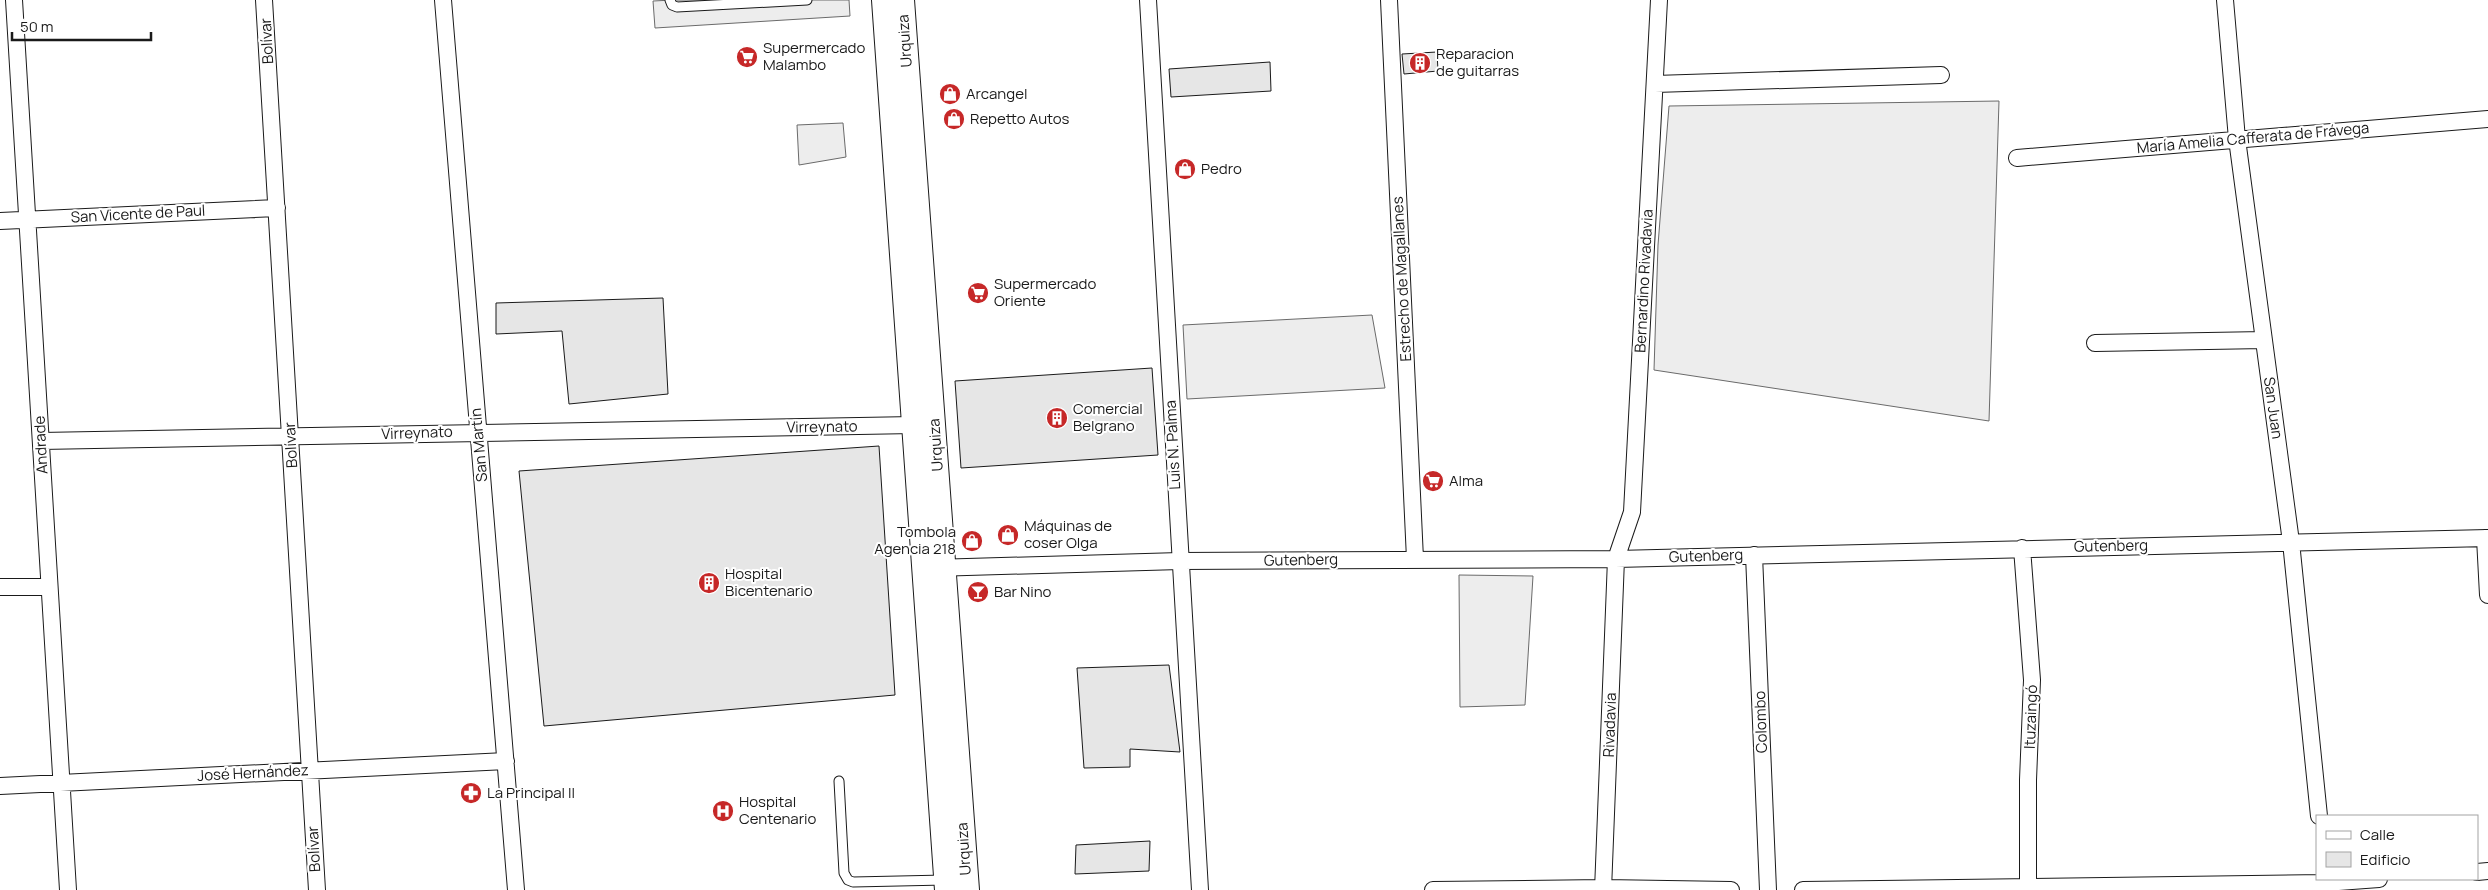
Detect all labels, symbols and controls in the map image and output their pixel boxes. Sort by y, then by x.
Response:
scale bar [12,10,151,42]
street label: Urquiza [892,14,917,68]
text: 50 m [20,16,54,37]
street label: Bolívar [255,17,278,65]
place label: Supermercado Malambo [763,37,865,75]
place label: Reparacion de guitarras [1436,43,1519,81]
supermarket icon: Supermercado Malambo [735,45,759,69]
building icon: Reparacion de guitarras [1408,51,1432,75]
shop icon: Arcangel [938,82,962,106]
place label: Arcangel [966,83,1027,104]
shop icon: Repetto Autos [942,107,966,131]
place label: Repetto Autos [970,108,1070,129]
street label: María Amelia Cafferata de Frávega [2136,117,2370,158]
shop icon: Pedro [1173,157,1197,181]
place label: Pedro [1201,158,1242,179]
street label: Estrecho de Magallanes [1387,196,1416,362]
street label: San Vicente de Paul [70,199,206,228]
street label: Bernardino Rivadavia [1629,209,1658,353]
place label: Supermercado Oriente [994,273,1096,311]
supermarket icon: Supermercado Oriente [966,281,990,305]
street label: San Juan [2259,375,2288,440]
place label: Comercial Belgrano [1073,398,1143,436]
street label: Luis N. Palma [1160,400,1185,490]
building icon: Comercial Belgrano [1045,406,1069,430]
street label: San Martín [465,407,492,483]
street label: Andrade [28,415,53,475]
street label: Virreynato [786,415,858,438]
street label: Urquiza [923,418,948,472]
street label: Bolívar [279,421,302,469]
street label: Virreynato [381,421,453,444]
supermarket icon: Alma [1421,469,1445,493]
place label: Alma [1449,470,1483,491]
place label: Máquinas de coser Olga [1024,515,1112,553]
place label: Tombola Agencia 218 [874,521,956,559]
shop icon: Máquinas de coser Olga [996,523,1020,547]
shop icon: Tombola Agencia 218 [960,529,984,553]
street label: Gutenberg [2074,534,2148,557]
street label: Gutenberg [1668,544,1743,567]
street label: Gutenberg [1264,548,1338,571]
place label: Hospital Bicentenario [725,563,813,601]
building icon: Hospital Bicentenario [697,571,721,595]
bar icon: Bar Nino [966,580,990,604]
place label: Bar Nino [994,581,1052,602]
street label: Ituzaingó [2019,684,2042,750]
street label: Colombo [1749,690,1772,754]
street label: Rivadavia [1598,692,1621,758]
street label: José Hernández [197,759,309,786]
pharmacy icon: La Principal II [459,781,483,805]
place label: La Principal II [487,782,575,803]
place label: Hospital Centenario [739,791,817,829]
hospital icon: Hospital Centenario [711,799,735,823]
legend [2316,815,2478,880]
street label: Urquiza [951,822,976,876]
text: Calle [2360,824,2395,845]
street label: Bolívar [302,825,325,873]
text: Edificio [2360,849,2411,870]

